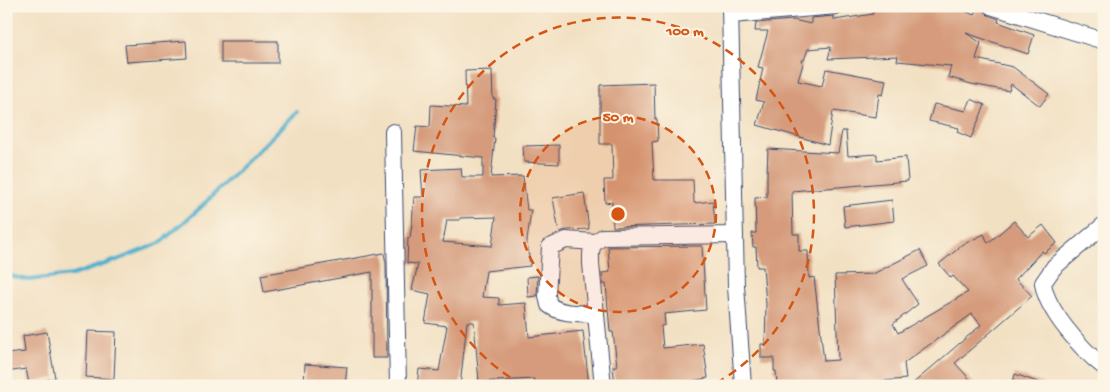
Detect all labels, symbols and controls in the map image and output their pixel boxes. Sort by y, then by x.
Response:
text: 100 m [665,23,704,41]
text: 50 m [603,109,634,127]
centre of rings [609,205,627,223]

